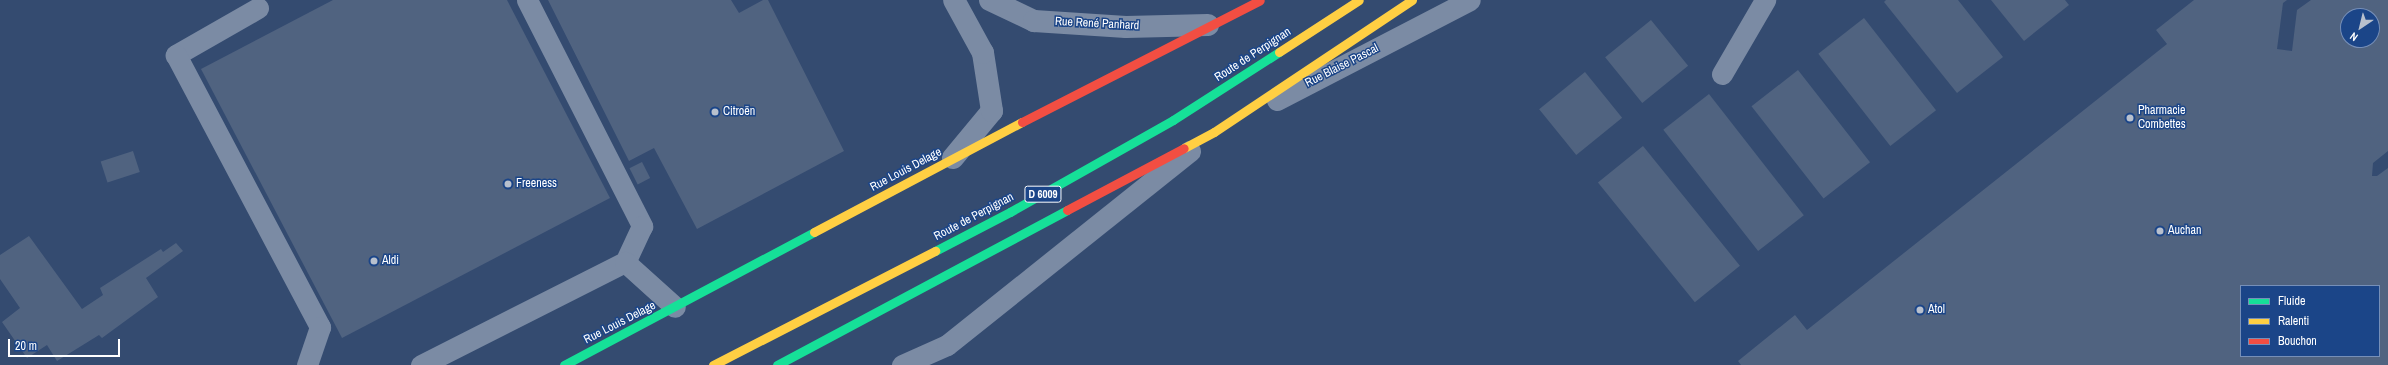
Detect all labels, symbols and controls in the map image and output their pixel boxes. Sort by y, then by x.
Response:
north arrow [2340,8,2380,48]
street label: Rue René Panhard [1055,15,1139,33]
street label: Route de Perpignan [1212,25,1294,85]
text: N [2347,29,2360,45]
street label: Rue Blaise Pascal [1303,41,1381,91]
place label: Pharmacie Combettes [2138,104,2186,132]
place label: Citroën [723,105,755,119]
marker: Citroën [710,107,720,117]
marker: Pharmacie Combettes [2125,113,2135,123]
street label: Rue Louis Delage [868,145,944,195]
place label: Freeness [516,177,557,191]
marker: Freeness [503,179,513,189]
road number: D 6009 [1024,185,1062,203]
street label: Route de Perpignan [932,190,1016,244]
place label: Auchan [2168,224,2201,238]
marker: Auchan [2155,226,2165,236]
place label: Aldi [382,254,399,268]
marker: Aldi [369,256,379,266]
legend [2240,285,2380,357]
text: Fluide [2278,293,2305,309]
street label: Rue Louis Delage [582,299,658,347]
place label: Atol [1928,303,1945,317]
marker: Atol [1915,305,1925,315]
text: Ralenti [2278,313,2309,329]
scale bar [10,331,122,357]
text: Bouchon [2278,333,2317,349]
text: 20 m [15,338,37,354]

